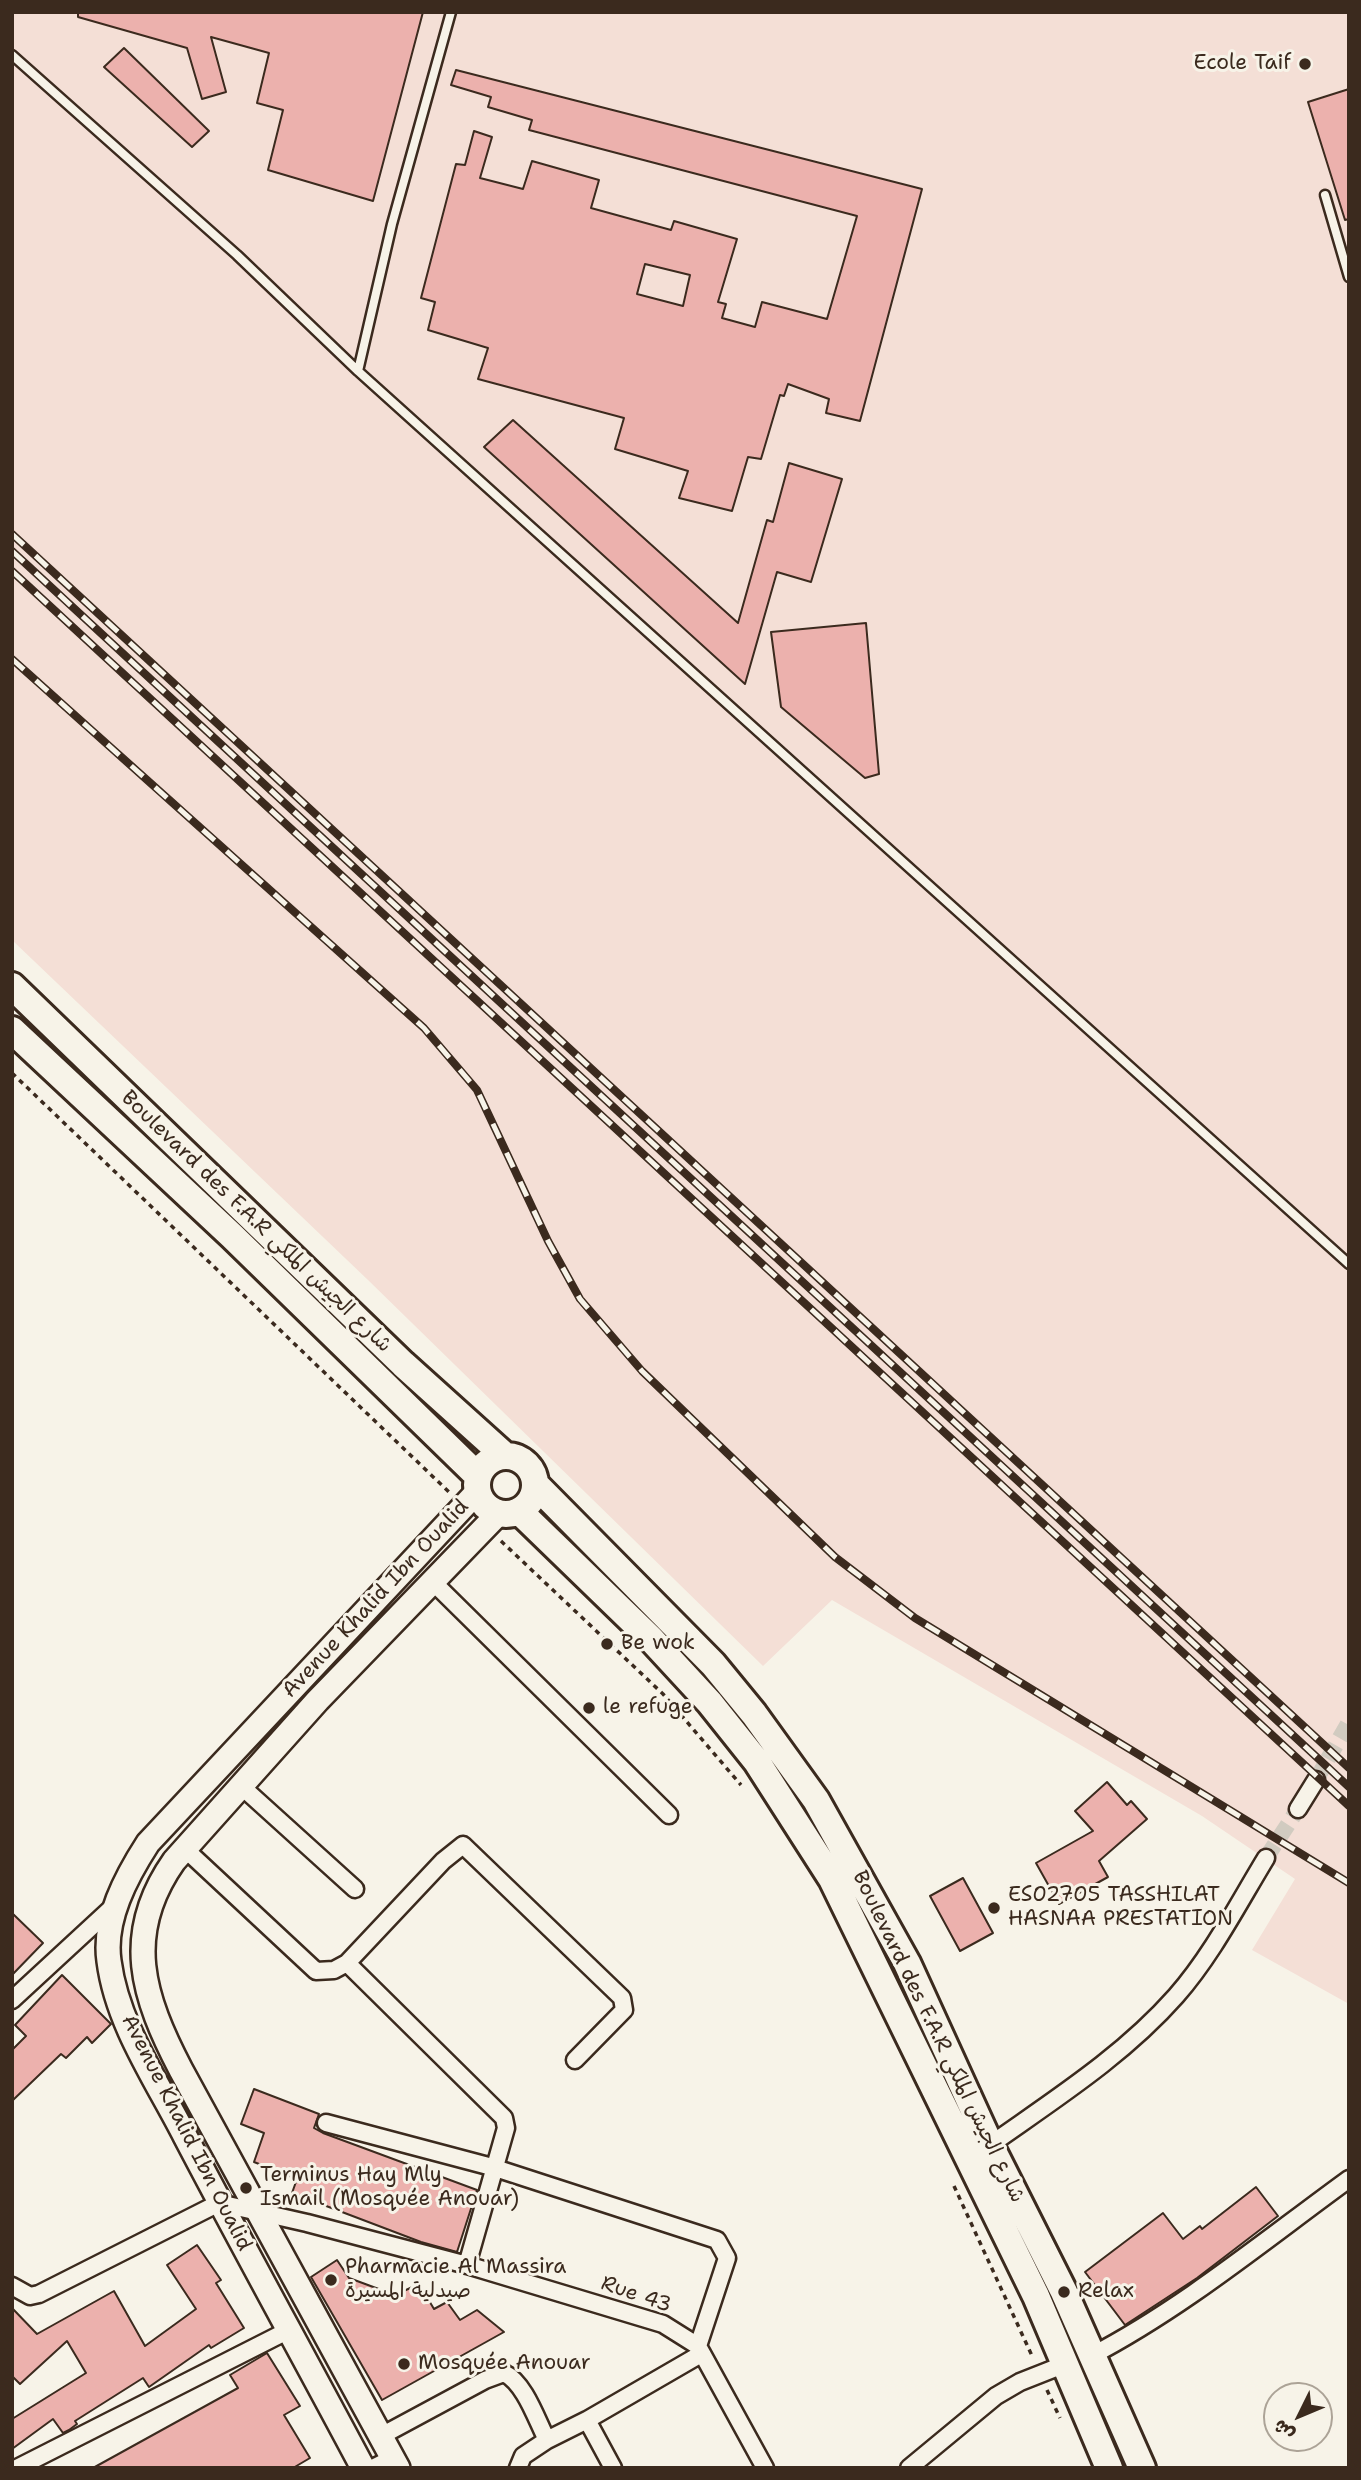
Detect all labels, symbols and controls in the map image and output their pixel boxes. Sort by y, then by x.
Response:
place label: Ecole Taif [1194,51,1291,77]
marker: Ecole Taif [1297,56,1313,72]
street label: Boulevard des F.A.R شارع الجيش الملكي [116,1086,396,1358]
street label: Avenue Khalid Ibn Oualid [278,1495,474,1703]
place label: Be wok [621,1631,695,1657]
marker: Be wok [599,1636,615,1652]
place label: le refuge [603,1695,693,1721]
marker: le refuge [581,1700,597,1716]
street label: Boulevard des F.A.R شارع الجيش الملكي [846,1867,1030,2207]
place label: ES02705 TASSHILAT HASNAA PRESTATION [1008,1883,1233,1933]
marker: ES02705 TASSHILAT HASNAA PRESTATION [986,1900,1002,1916]
street label: Avenue Khalid Ibn Oualid [115,2011,257,2255]
place label: Terminus Hay Mly Ismail (Mosquée Anouar) [260,2163,519,2213]
marker: Terminus Hay Mly Ismail (Mosquée Anouar) [238,2180,254,2196]
place label: Pharmacie Al Massira صيدلية المسيرة [345,2255,566,2305]
street label: Rue 43 [597,2271,675,2319]
marker: Pharmacie Al Massira صيدلية المسيرة [323,2272,339,2288]
place label: Relax [1078,2279,1134,2305]
marker: Relax [1056,2284,1072,2300]
place label: Mosquée Anouar [418,2351,591,2377]
marker: Mosquée Anouar [396,2356,412,2372]
north arrow [1263,2382,1333,2452]
text: ش [1267,2414,1300,2446]

